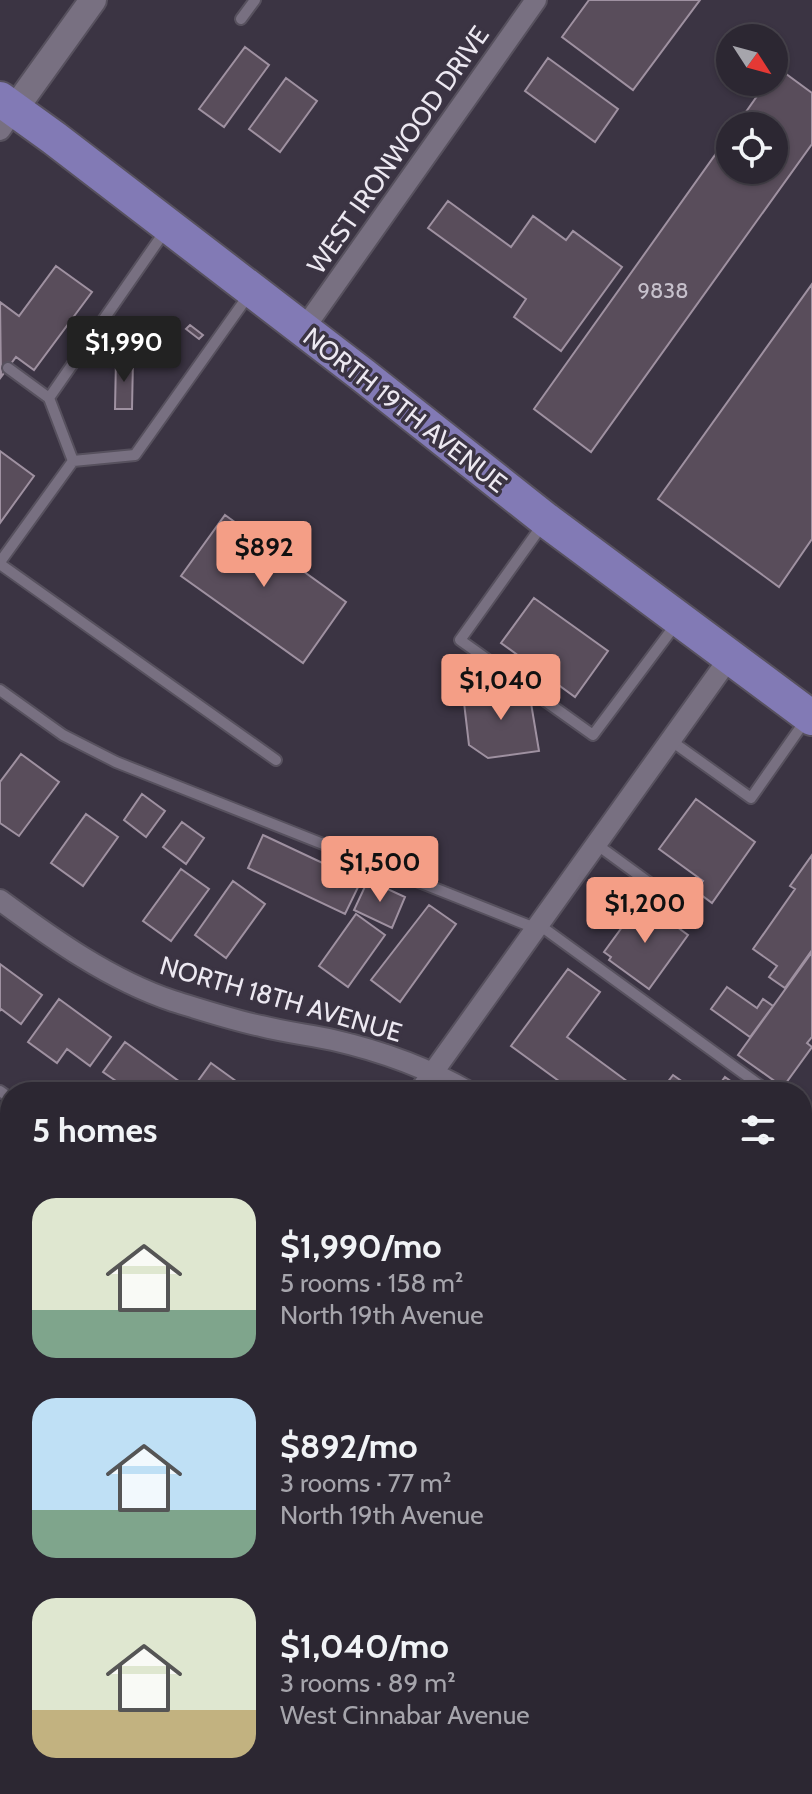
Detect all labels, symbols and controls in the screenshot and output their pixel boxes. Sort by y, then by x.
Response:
street label: WEST IRONWOOD DRIVE [300,20,496,280]
north arrow [716,24,788,96]
map controls [716,24,788,184]
button: locate [716,112,788,184]
house number: 9838 [637,277,689,304]
pin: $1,990 [59,316,189,384]
street label: NORTH 19TH AVENUE [297,321,513,499]
text: $1,990 [85,326,163,358]
pin: $892 [217,521,311,589]
text: $892 [234,531,294,563]
pin: $1,040 [436,654,566,722]
text: $1,040 [459,664,543,696]
pin: $1,500 [315,836,445,904]
text: $1,500 [339,846,421,878]
pin: $1,200 [580,877,710,945]
text: $1,200 [604,887,686,919]
street label: NORTH 18TH AVENUE [156,949,406,1049]
icon: filters [736,1108,780,1152]
text: 5 homes [32,1109,157,1151]
text: $1,990/mo [280,1225,442,1267]
icon: home [96,1230,192,1326]
text: 5 rooms · 158 m² [280,1267,463,1299]
text: North 19th Avenue [280,1299,484,1331]
text: $892/mo [280,1425,418,1467]
icon: home [96,1430,192,1526]
text: 3 rooms · 77 m² [280,1467,451,1499]
text: North 19th Avenue [280,1499,484,1531]
text: $1,040/mo [280,1625,449,1667]
icon: home [96,1630,192,1726]
text: 3 rooms · 89 m² [280,1667,456,1699]
text: West Cinnabar Avenue [280,1699,530,1731]

